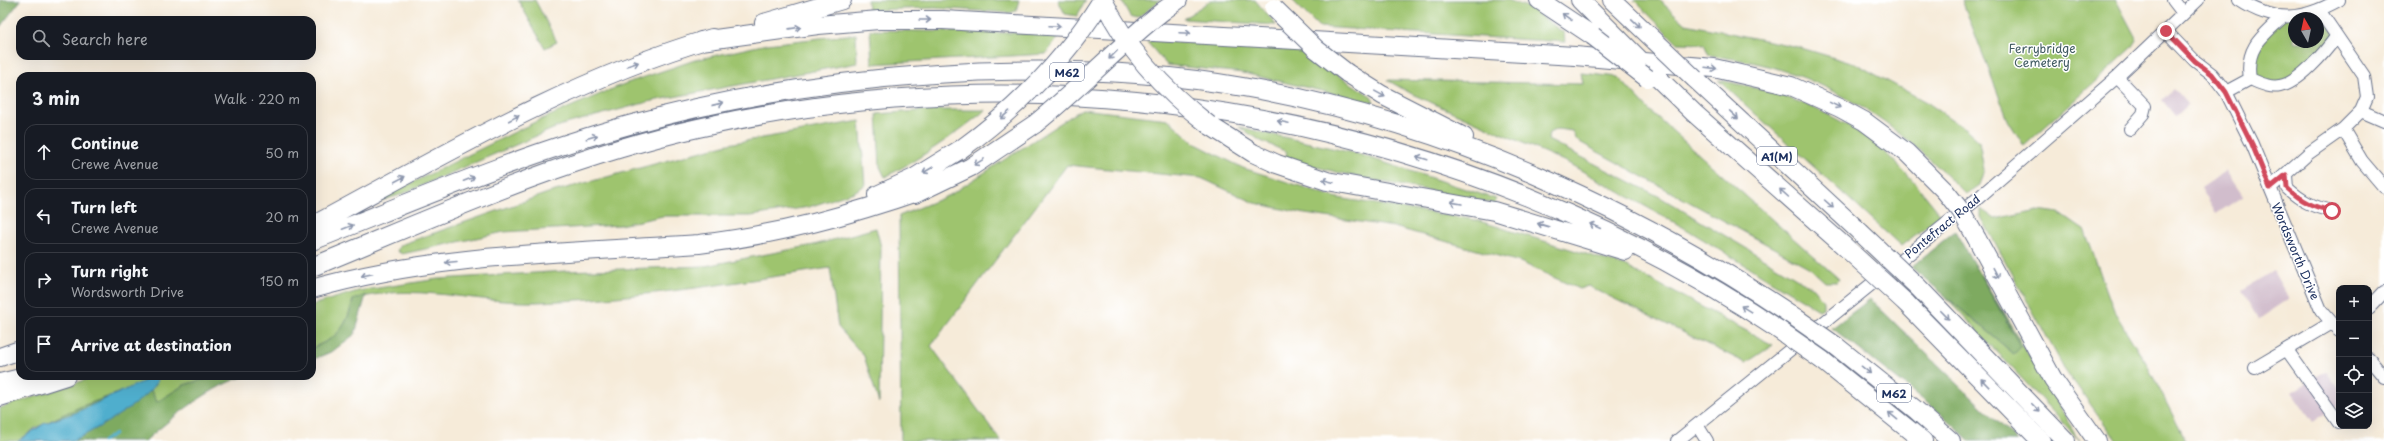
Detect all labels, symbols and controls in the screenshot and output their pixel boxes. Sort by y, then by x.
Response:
north arrow [2288,12,2324,48]
one-way arrow [1562,13,1573,21]
search box [16,16,316,60]
one-way arrow [918,16,931,24]
one-way arrow [1631,18,1641,28]
one-way arrow [1048,22,1061,30]
route end [2157,22,2175,40]
one-way arrow [789,24,802,32]
icon: search [30,27,52,49]
text: Search here [62,27,148,50]
one-way arrow [1178,30,1191,37]
park label: Ferrybridge Cemetery [2008,39,2076,71]
one-way arrow [1108,50,1117,60]
one-way arrow [626,60,638,68]
road number: M62 [1050,63,1084,81]
one-way arrow [1704,64,1717,72]
text: 3 min [32,85,80,111]
text: Walk · 220 m [214,89,300,108]
one-way arrow [1374,90,1386,98]
one-way arrow [711,100,724,107]
one-way arrow [1829,102,1841,110]
one-way arrow [1000,110,1010,119]
one-way arrow [1729,110,1739,120]
one-way arrow [508,114,520,121]
one-way arrow [1277,118,1290,126]
text: Continue [71,131,139,154]
one-way arrow [586,133,599,140]
icon: ahead [33,141,55,163]
text: 50 m [265,143,299,162]
road number: A1(M) [1757,147,1797,165]
text: Crewe Avenue [71,154,158,173]
one-way arrow [1416,154,1429,161]
one-way arrow [973,158,985,166]
one-way arrow [922,166,934,174]
one-way arrow [393,175,405,183]
one-way arrow [463,175,475,183]
one-way arrow [1322,177,1335,184]
one-way arrow [1778,188,1789,197]
street label: Pontefract Road [1900,190,1984,262]
text: Turn left [71,195,137,218]
one-way arrow [1450,199,1463,207]
one-way arrow [1823,199,1834,208]
street label: Wordsworth Drive [2267,200,2325,302]
route start [2323,202,2341,220]
icon: left [33,205,55,227]
text: 20 m [265,207,299,226]
text: Crewe Avenue [71,218,158,237]
one-way arrow [1537,221,1550,228]
one-way arrow [342,222,354,230]
one-way arrow [1590,222,1602,229]
one-way arrow [445,258,458,266]
text: Turn right [71,259,148,282]
one-way arrow [1992,267,2000,279]
icon: right [33,269,55,291]
text: 150 m [260,271,299,290]
one-way arrow [360,272,373,280]
text: Wordsworth Drive [71,282,184,301]
map controls [2336,285,2372,429]
button: + [2336,285,2372,321]
one-way arrow [1741,305,1752,313]
one-way arrow [1940,310,1950,320]
button: − [2336,321,2372,357]
icon: arrive [33,333,55,355]
text: Arrive at destination [71,333,232,356]
button: locate [2336,357,2372,393]
one-way arrow [1861,366,1872,375]
one-way arrow [1980,378,1990,388]
road number: M62 [1877,384,1911,402]
button: layers [2336,393,2372,429]
one-way arrow [2031,403,2040,413]
one-way arrow [1888,411,1898,420]

